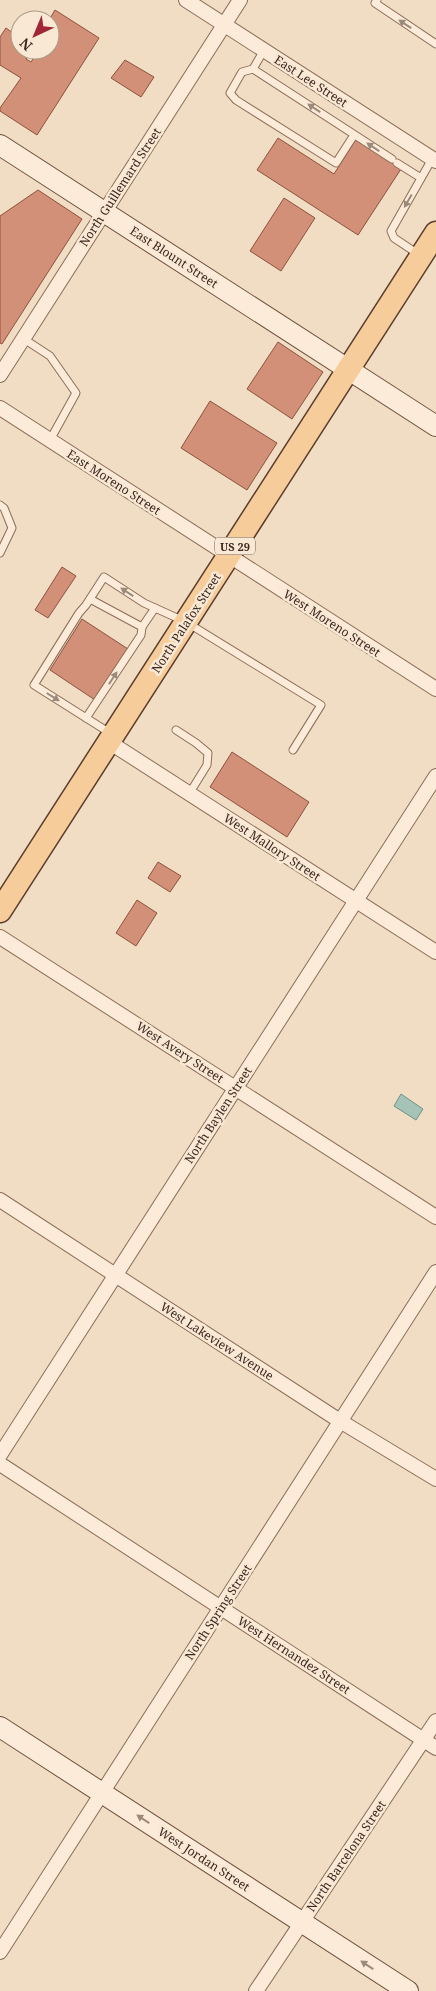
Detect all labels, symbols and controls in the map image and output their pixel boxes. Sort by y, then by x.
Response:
north arrow [10,10,60,60]
one-way arrow [399,19,412,28]
text: N [15,34,36,55]
street label: East Lee Street [271,51,351,111]
one-way arrow [307,104,320,113]
street label: North Guillemard Street [75,124,165,250]
one-way arrow [366,142,380,152]
one-way arrow [404,194,412,209]
street label: East Blount Street [127,222,221,292]
street label: East Moreno Street [64,445,164,519]
road number: US 29 [215,538,255,554]
street label: North Palafox Street [147,570,225,676]
street label: West Moreno Street [280,585,384,661]
one-way arrow [120,587,134,597]
one-way arrow [108,671,118,684]
one-way arrow [47,692,60,702]
street label: West Mallory Street [220,809,324,885]
street label: West Avery Street [133,1017,227,1087]
street label: North Baylen Street [180,1063,256,1167]
street label: West Lakeview Avenue [157,1298,277,1384]
street label: North Spring Street [181,1561,255,1663]
street label: West Hernandez Street [234,1612,354,1698]
street label: North Barcelona Street [302,1797,390,1915]
one-way arrow [136,1814,149,1824]
street label: West Jordan Street [155,1823,253,1895]
one-way arrow [361,1960,374,1969]

